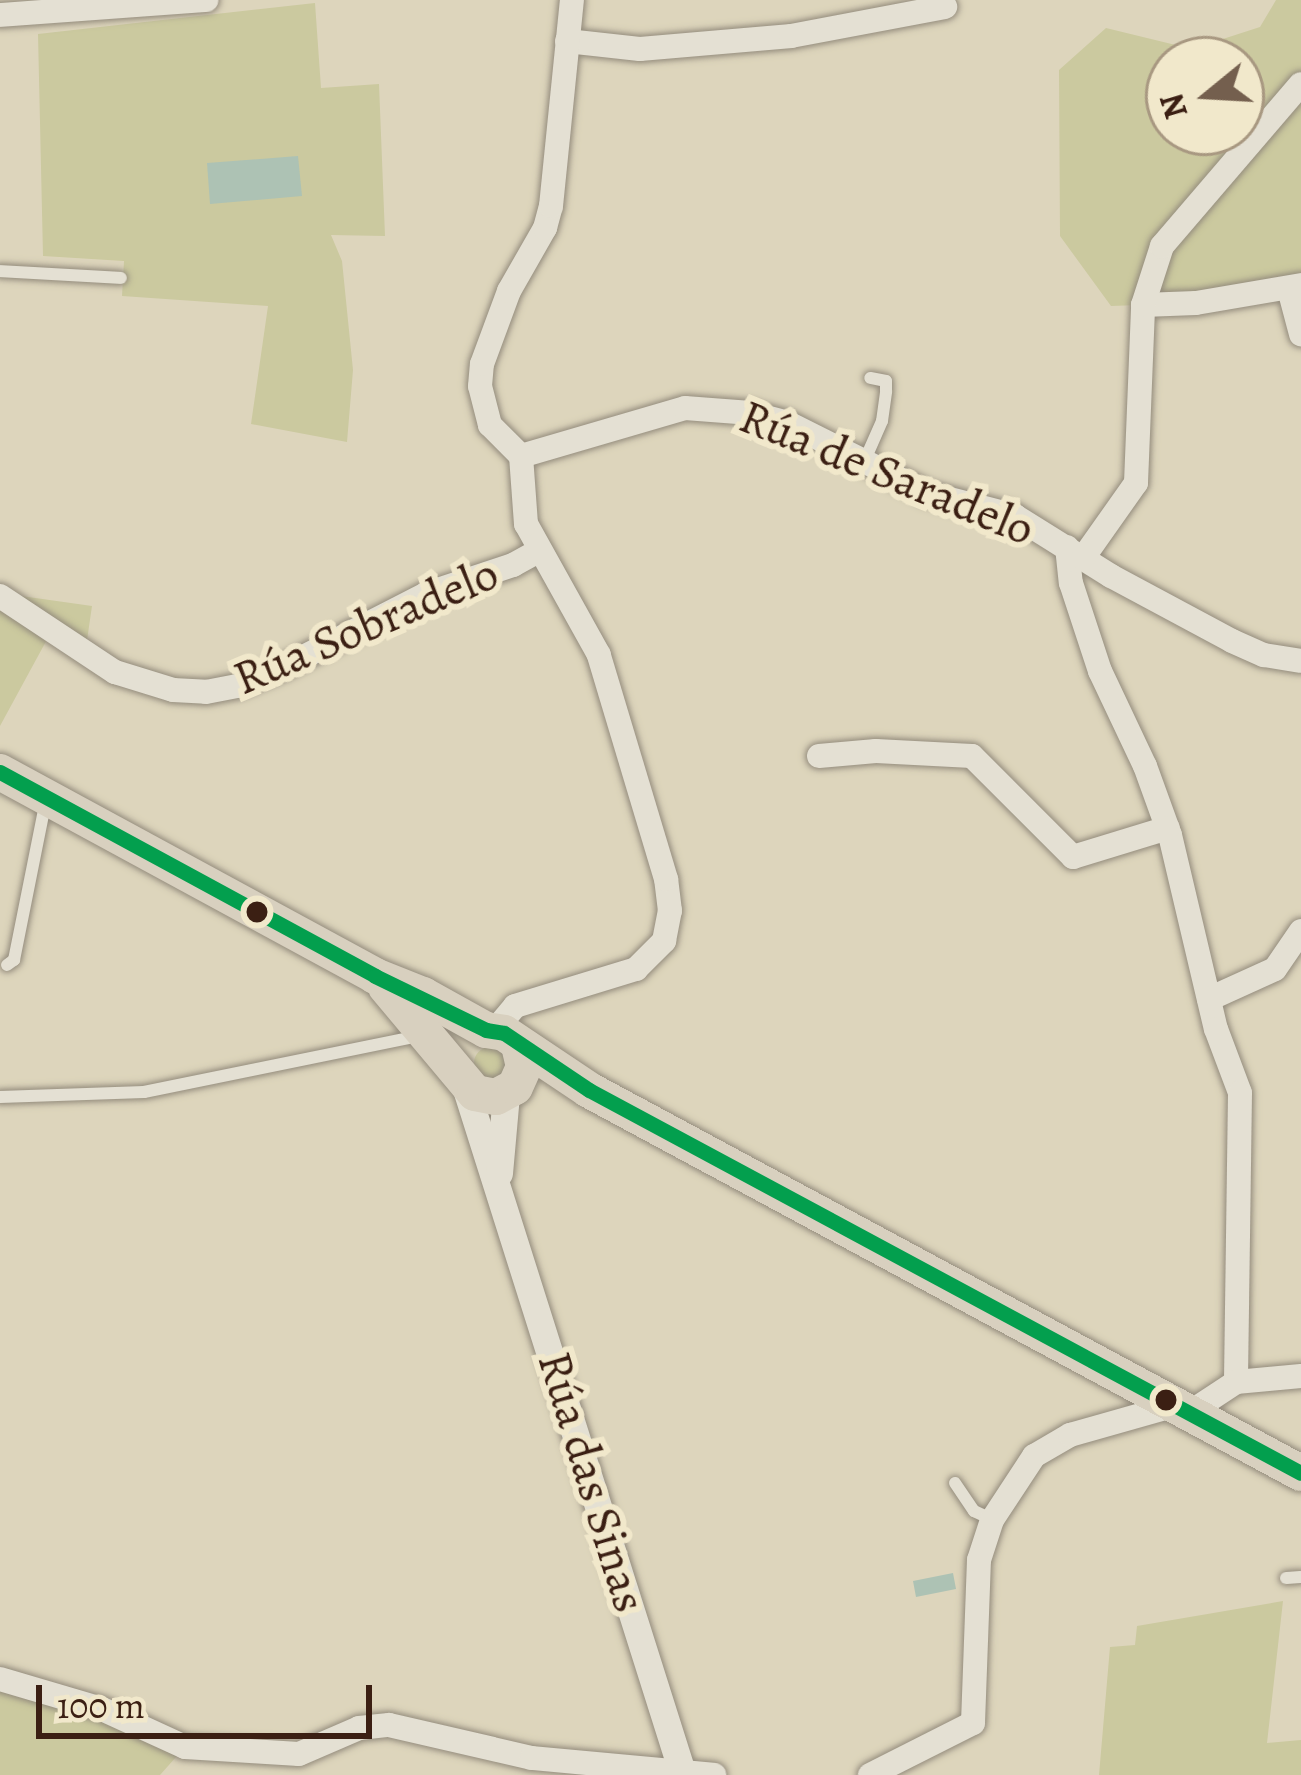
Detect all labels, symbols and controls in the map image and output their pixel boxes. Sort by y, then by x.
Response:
north arrow [1145,36,1265,156]
text: N [1148,88,1198,125]
street label: Rúa de Saradelo [731,388,1043,558]
street label: Rúa Sobradelo [225,544,507,708]
unlabelled marker [246,901,268,923]
street label: Rúa das Sinas [525,1345,659,1619]
unlabelled marker [1155,1389,1177,1411]
scale bar [42,1661,378,1735]
text: 100 m [57,1681,145,1730]

